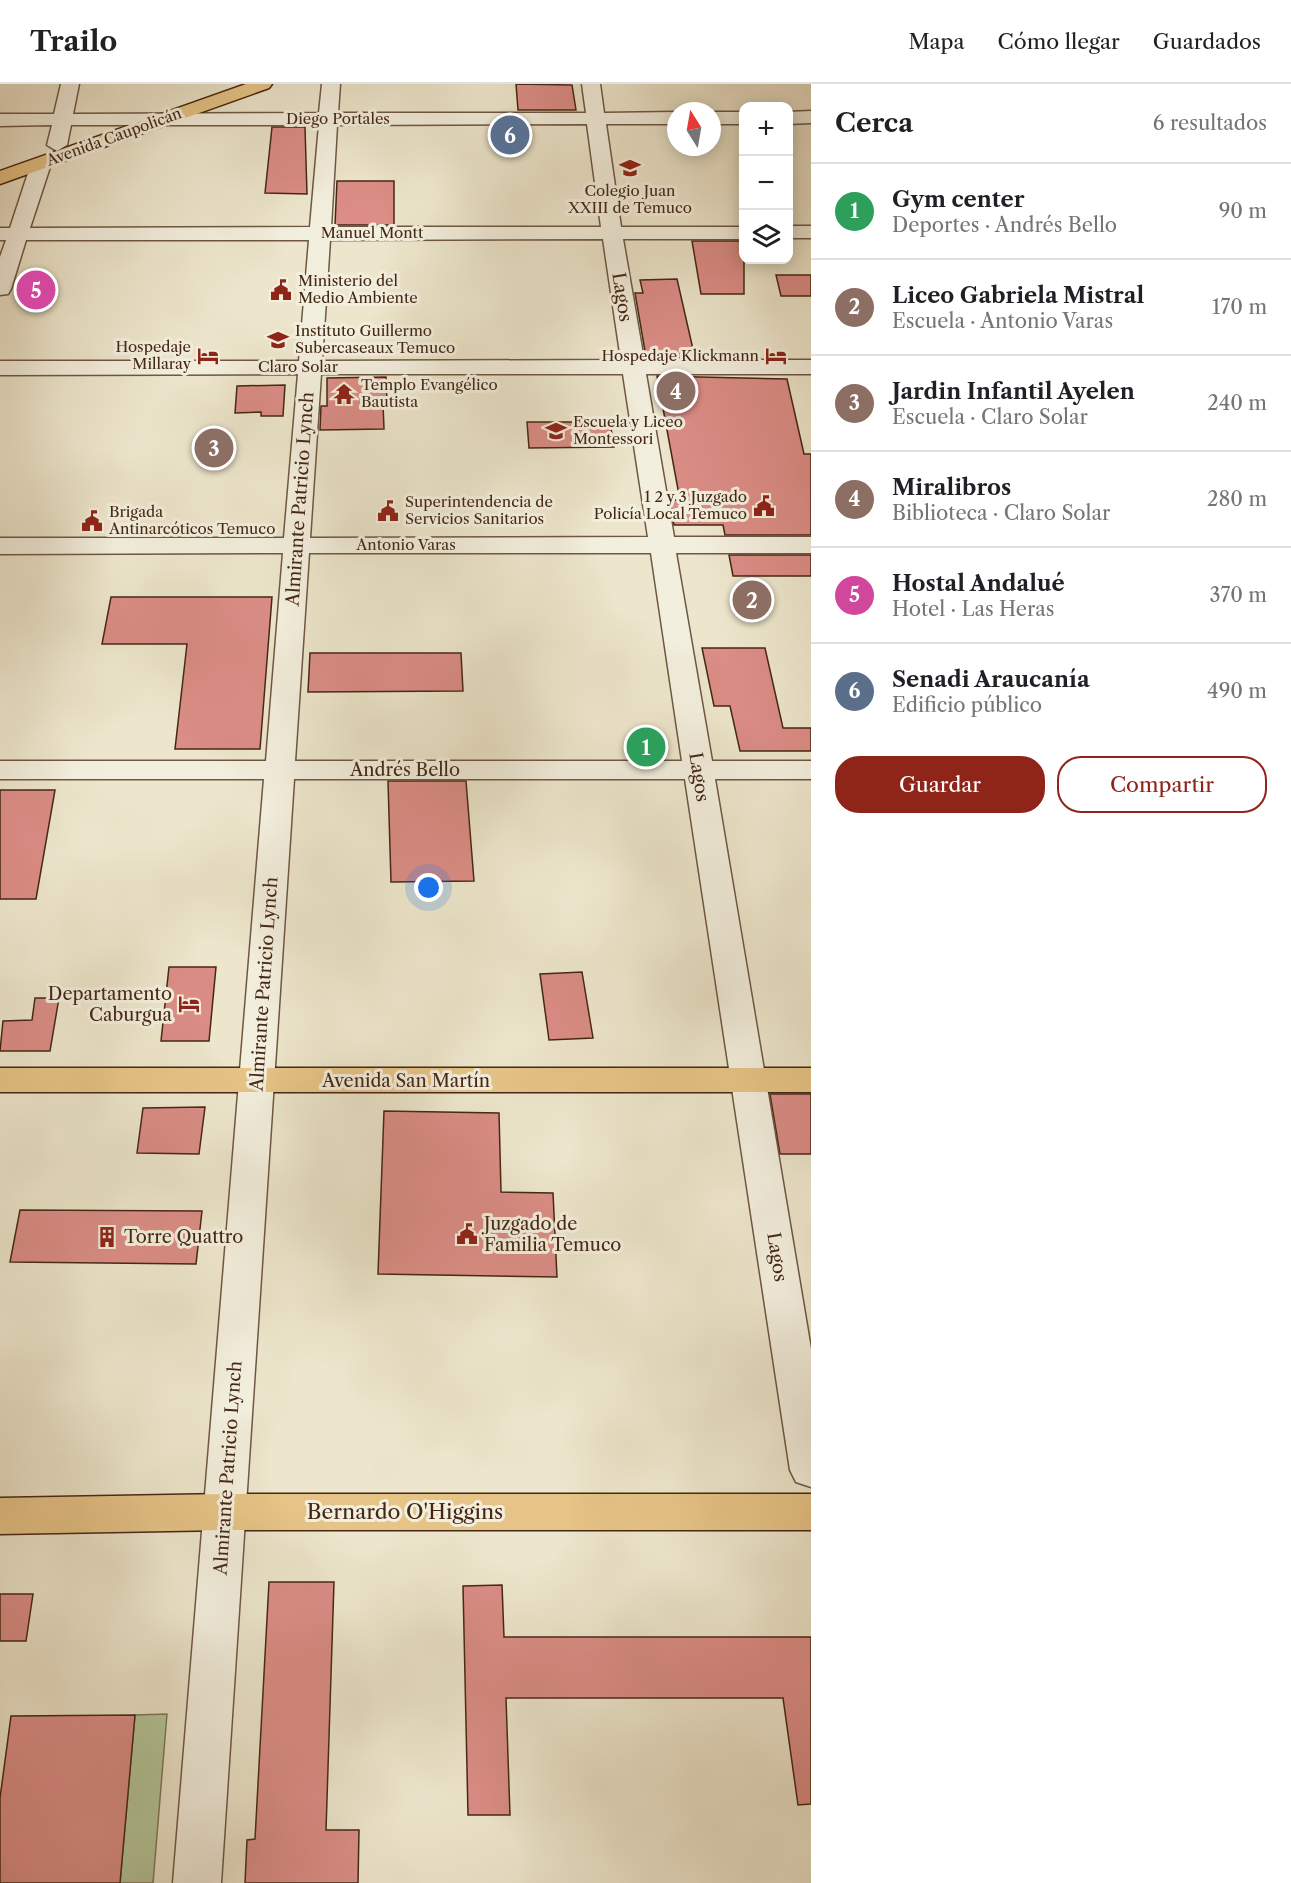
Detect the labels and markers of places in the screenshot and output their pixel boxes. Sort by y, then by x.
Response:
pin: 6 [490,112,530,158]
school or university icon: Colegio Juan XXIII de Temuco [618,156,642,180]
place label: Colegio Juan XXIII de Temuco [567,181,692,217]
pin: 5 [16,268,56,312]
place label: Ministerio del Medio Ambiente [298,271,418,307]
public building icon: Ministerio del Medio Ambiente [269,278,293,302]
place label: Instituto Guillermo Subercaseaux Temuco [295,321,455,357]
school or university icon: Instituto Guillermo Subercaseaux Temuco [266,328,290,352]
place label: Hospedaje Millaray [115,337,192,373]
hotel icon: Hospedaje Millaray [196,344,220,368]
hotel icon: Hospedaje Klickmann [764,344,788,368]
place label: Hospedaje Klickmann [602,346,760,365]
pin: 4 [656,368,696,414]
place label: Templo Evangélico Bautista [361,375,498,411]
temple icon: Templo Evangélico Bautista [332,382,356,406]
place label: Escuela y Liceo Montessori [573,412,683,448]
school or university icon: Escuela y Liceo Montessori [544,419,568,443]
pin: 3 [194,426,234,470]
place label: 1 2 y 3 Juzgado Policía Local Temuco [594,487,747,523]
place label: Superintendencia de Servicios Sanitarios [405,492,553,528]
public building icon: 1 2 y 3 Juzgado Policía Local Temuco [752,494,776,518]
public building icon: Superintendencia de Servicios Sanitarios [376,499,400,523]
place label: Brigada Antinarcóticos Temuco [108,502,275,538]
public building icon: Brigada Antinarcóticos Temuco [80,509,104,533]
pin: 2 [732,578,771,622]
pin: 1 [626,724,666,770]
place label: Departamento Caburgua [48,983,172,1026]
hotel icon: Departamento Caburgua [177,992,201,1016]
place label: Juzgado de Familia Temuco [481,1213,621,1256]
public building icon: Juzgado de Familia Temuco [455,1222,479,1246]
building icon: Torre Quattro [95,1225,119,1249]
place label: Torre Quattro [124,1226,243,1248]

